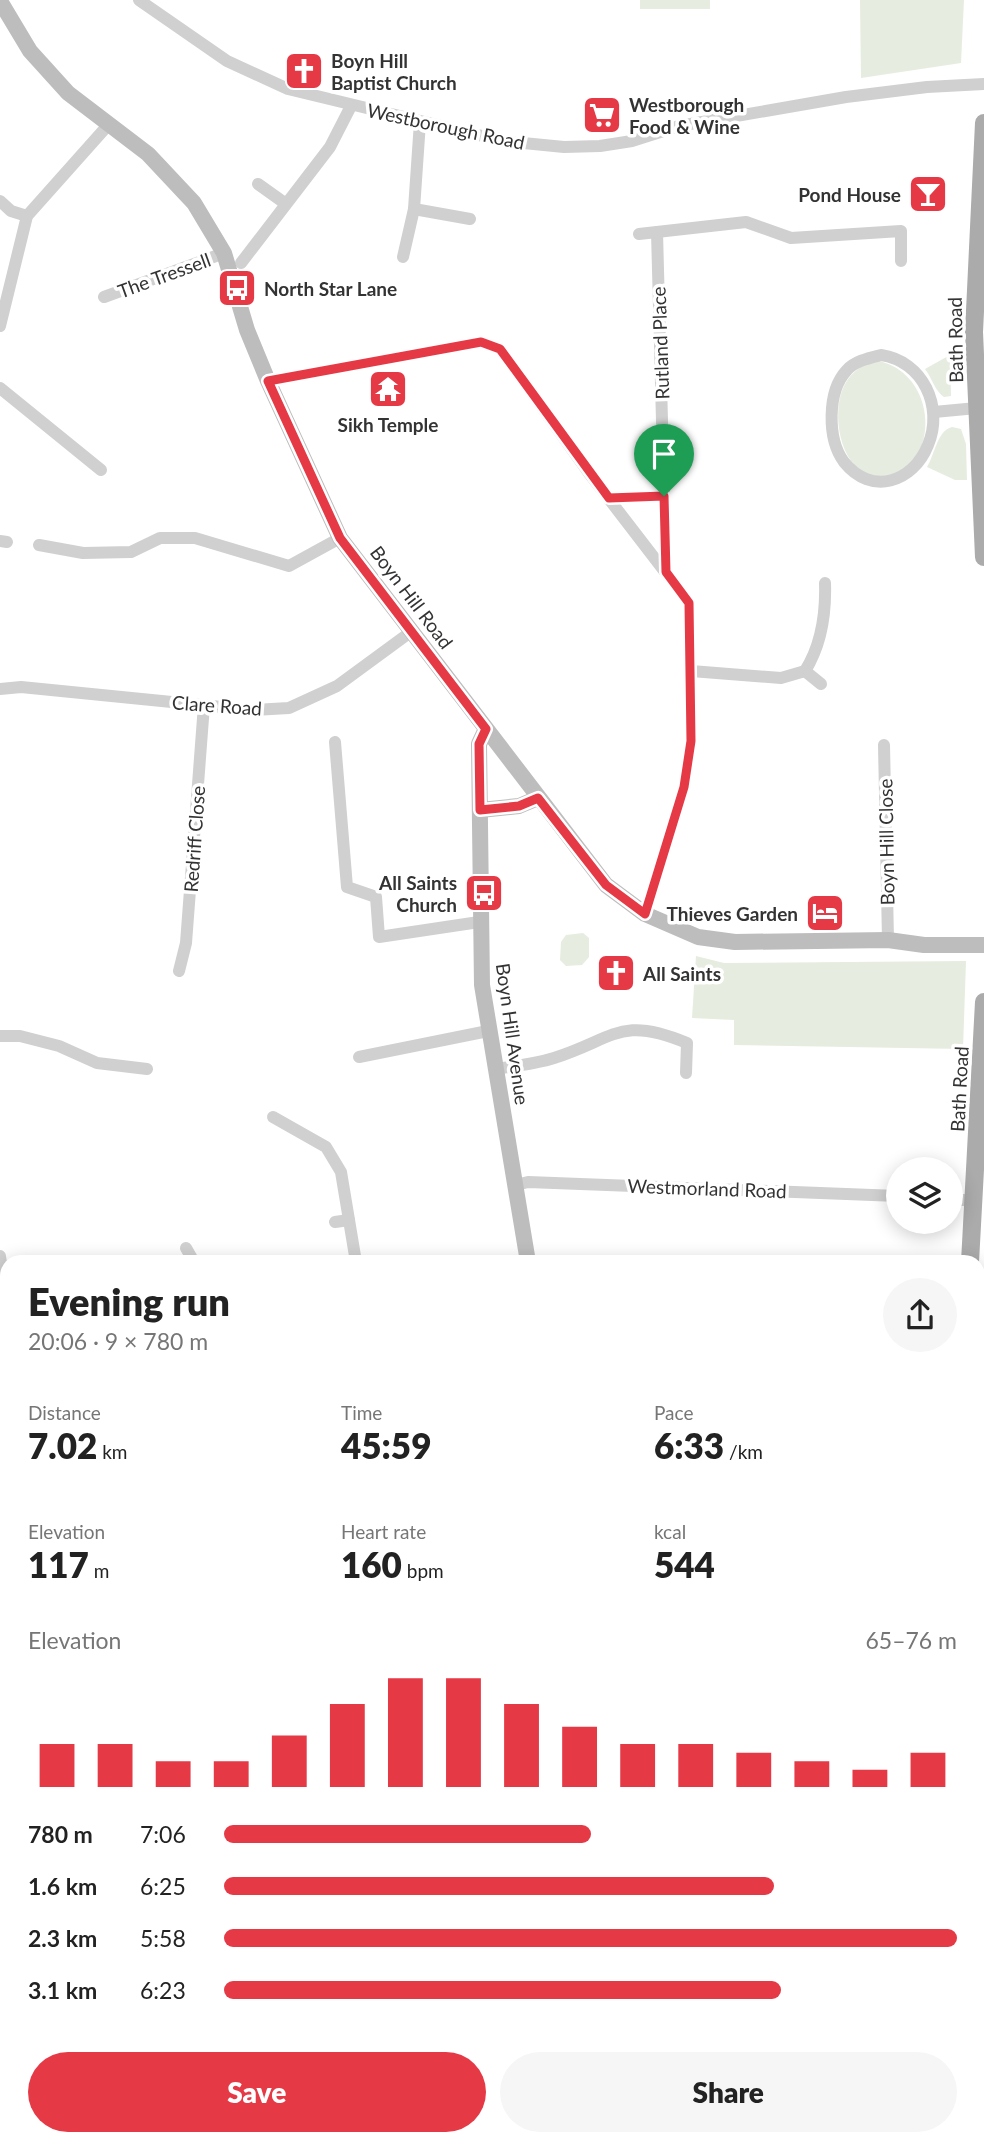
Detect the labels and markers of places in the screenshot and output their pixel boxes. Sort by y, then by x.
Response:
place label: Boyn Hill Baptist Church [331,49,457,94]
church icon: Boyn Hill Baptist Church [283,50,325,92]
place label: Westborough Food & Wine [629,93,744,138]
supermarket icon: Westborough Food & Wine [581,94,623,136]
bar icon: Pond House [907,173,949,215]
place label: Pond House [798,183,901,206]
bus stop icon: North Star Lane [216,267,258,309]
place label: North Star Lane [264,277,397,300]
temple icon: Sikh Temple [367,368,409,410]
place label: Sikh Temple [338,413,438,436]
pin [634,424,694,496]
place label: All Saints Church [378,871,457,916]
bus stop icon: All Saints Church [463,872,505,914]
hotel icon: Thieves Garden [804,892,846,934]
place label: Thieves Garden [667,902,798,925]
church icon: All Saints [595,952,637,994]
place label: All Saints [642,962,721,985]

